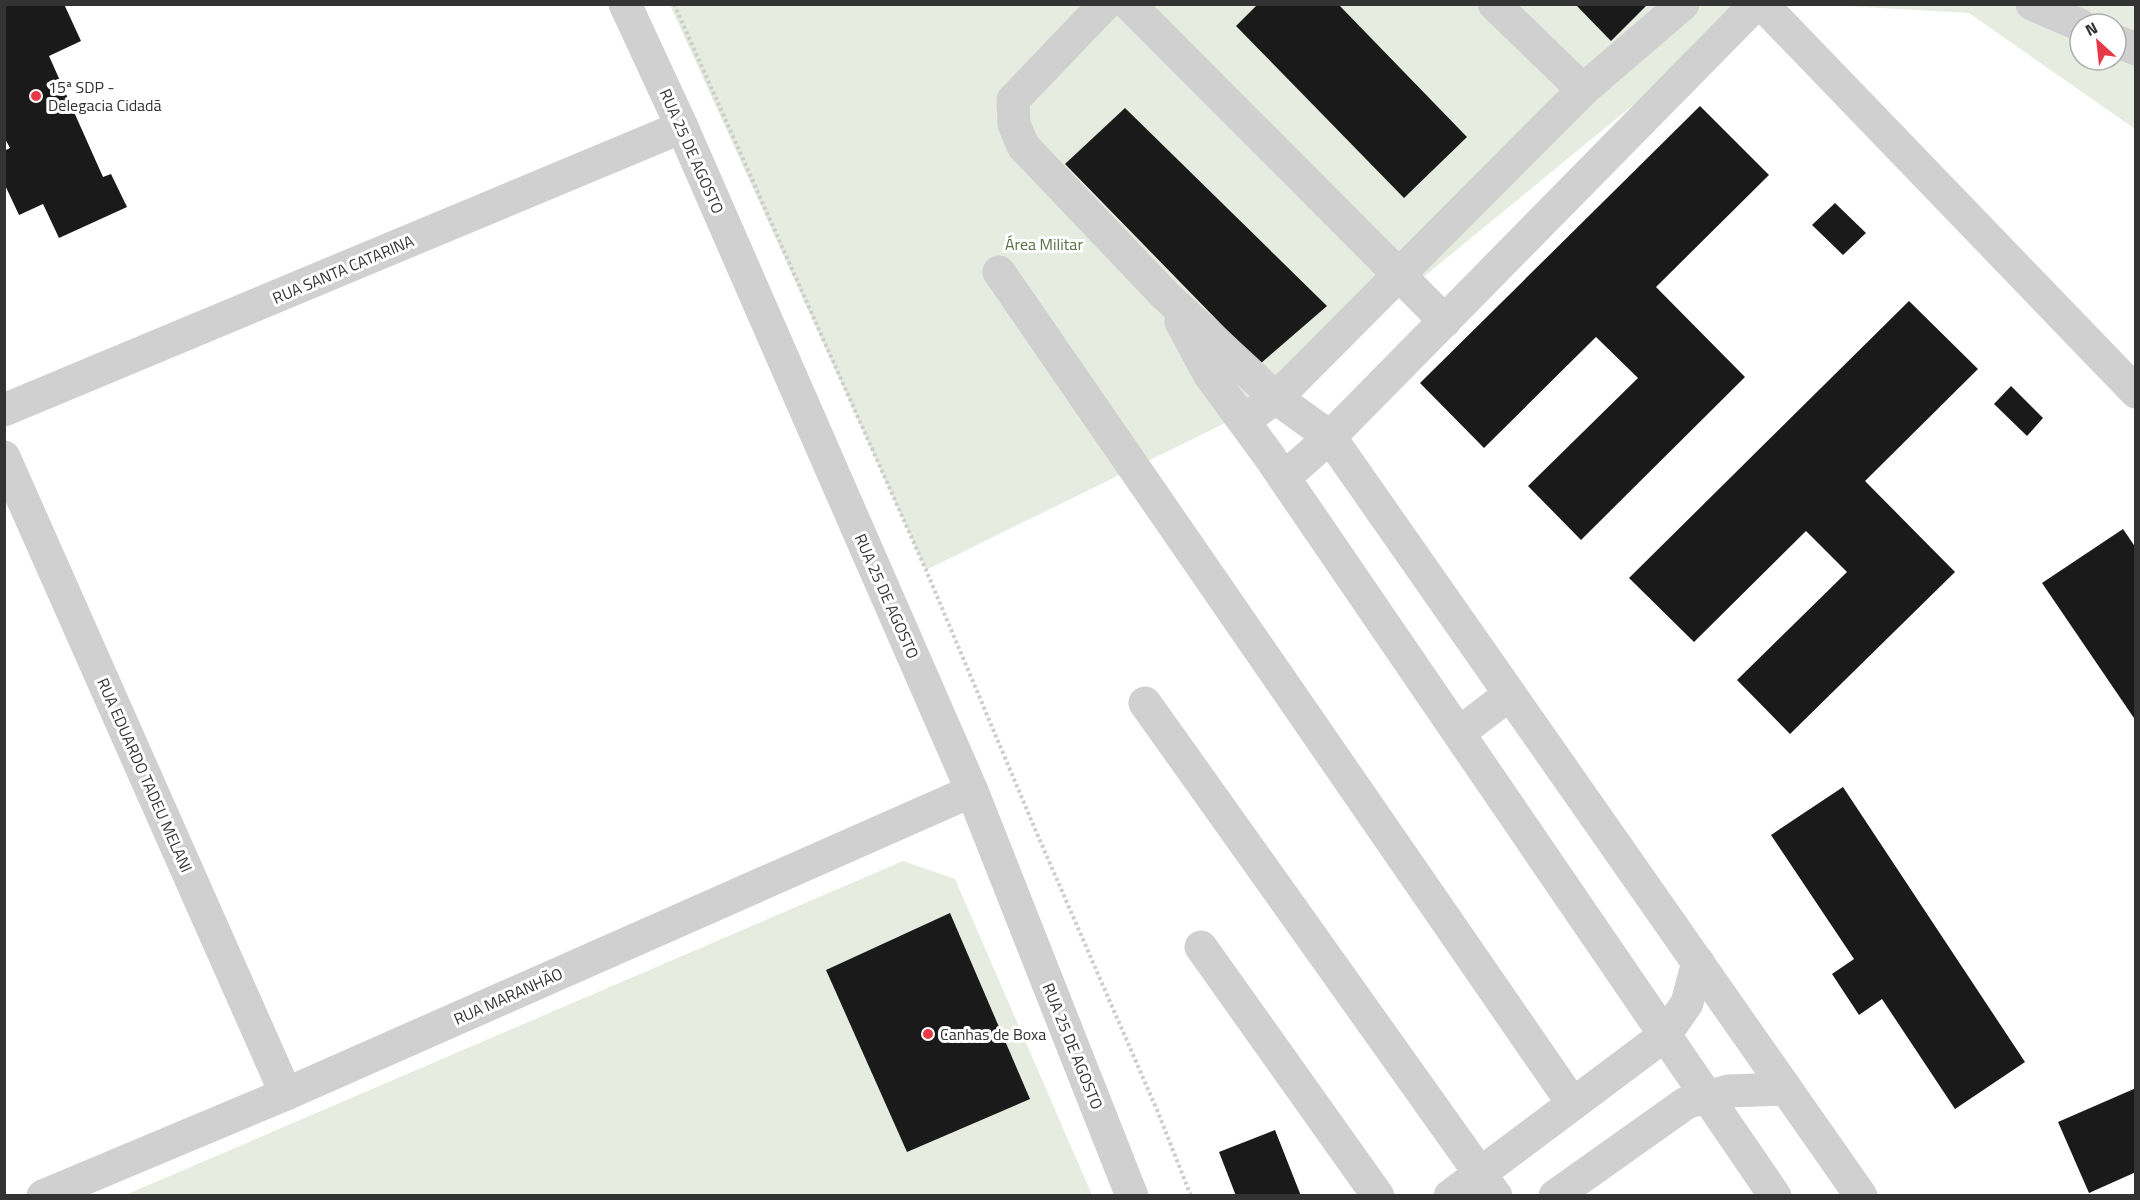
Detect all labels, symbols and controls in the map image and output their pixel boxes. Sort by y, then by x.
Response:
north arrow [2068,12,2128,72]
text: N [2081,15,2102,42]
place label: 15ª SDP - Delegacia Cidadã [48,75,162,117]
street label: RUA 25 DE AGOSTO [654,85,730,217]
marker: 15ª SDP - Delegacia Cidadã [29,89,43,103]
street label: RUA SANTA CATARINA [269,228,418,310]
park label: Área Militar [1005,232,1083,256]
street label: RUA 25 DE AGOSTO [849,530,925,662]
street label: RUA EDUARDO TADEU MELANI [91,674,199,876]
street label: RUA MARANHÃO [450,961,566,1031]
street label: RUA 25 DE AGOSTO [1037,979,1109,1113]
place label: Canhas de Boxa [940,1022,1046,1046]
marker: Canhas de Boxa [921,1027,935,1041]

